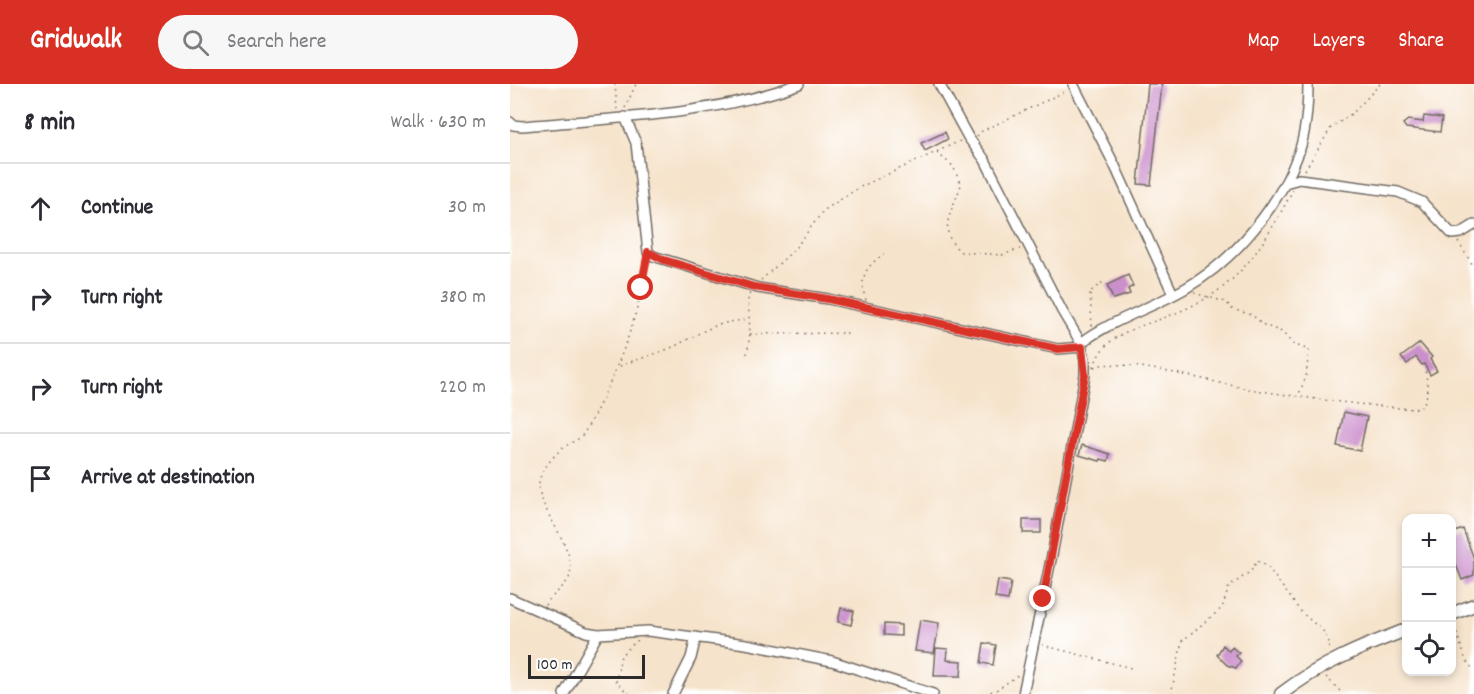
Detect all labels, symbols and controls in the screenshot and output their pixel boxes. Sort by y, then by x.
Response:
search box [158,15,578,69]
text: Gridwalk [30,22,122,62]
icon: search [179,26,212,59]
text: Search here [227,27,327,58]
text: Map [1248,27,1279,57]
text: Layers [1312,27,1365,57]
text: Share [1398,27,1444,57]
text: 8 min [24,105,75,142]
text: Walk · 630 m [391,109,486,137]
icon: ahead [24,192,57,225]
text: Continue [81,193,153,224]
text: 30 m [448,194,486,222]
route start [627,274,653,300]
icon: right [24,282,57,315]
text: Turn right [81,283,163,314]
text: 380 m [440,284,486,312]
icon: right [24,372,57,405]
text: Turn right [81,373,163,404]
text: 220 m [439,374,486,402]
icon: arrive [24,462,57,495]
text: Arrive at destination [81,463,255,494]
map controls [1402,514,1456,676]
button: + [1402,514,1456,568]
button: − [1402,568,1456,622]
route end [1029,585,1055,611]
button: locate [1402,622,1456,676]
scale bar [528,652,645,680]
text: 100 m [537,654,573,677]

